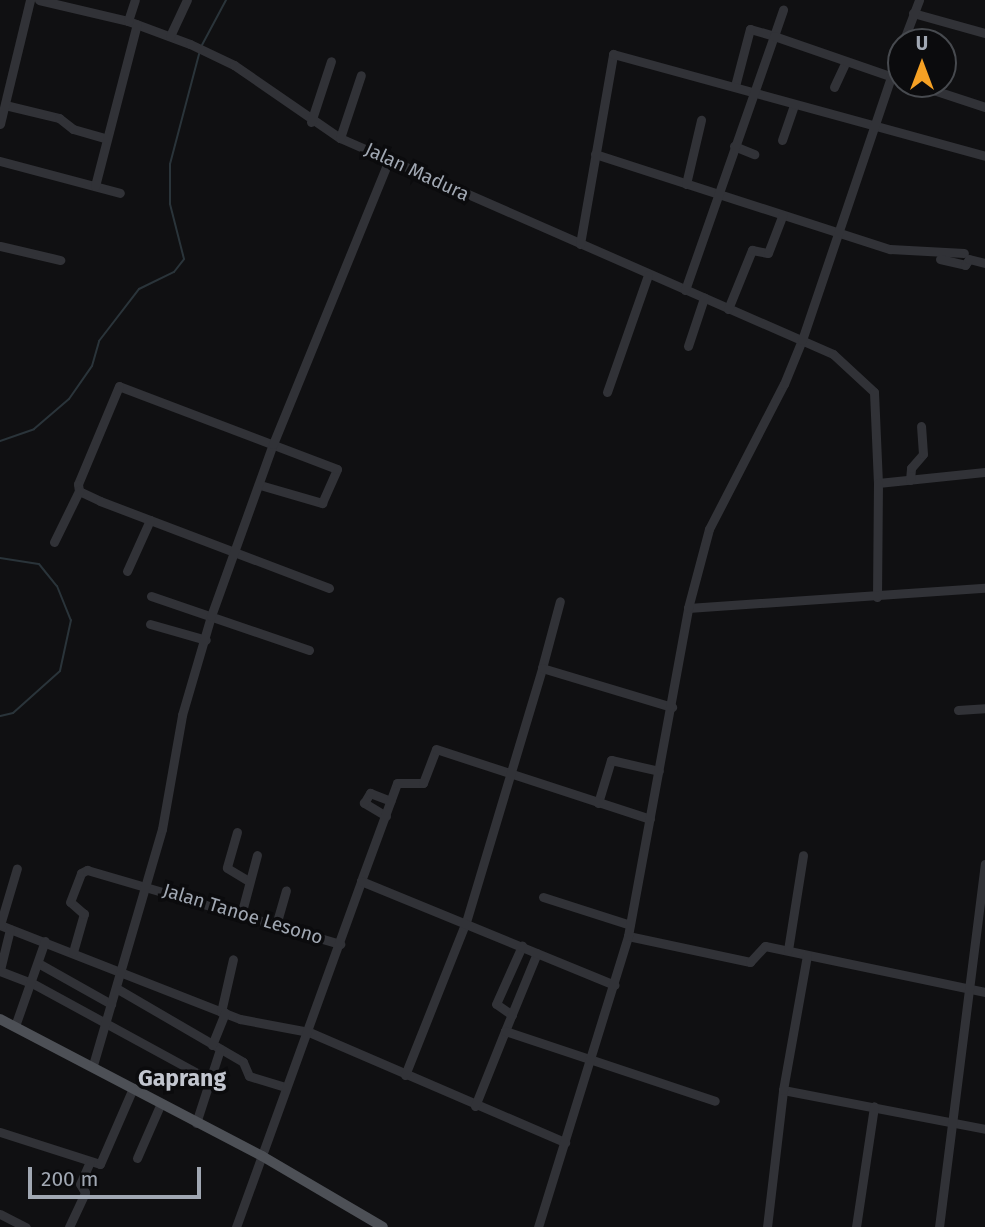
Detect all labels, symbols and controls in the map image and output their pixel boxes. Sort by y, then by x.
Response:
north arrow [887,28,957,98]
text: U [916,32,928,55]
street label: Jalan Madura [361,138,473,206]
street label: Jalan Tanoe Lesono [160,879,326,949]
district label: Gaprang [138,1064,226,1092]
scale bar [32,1154,205,1198]
text: 200 m [41,1166,98,1192]

